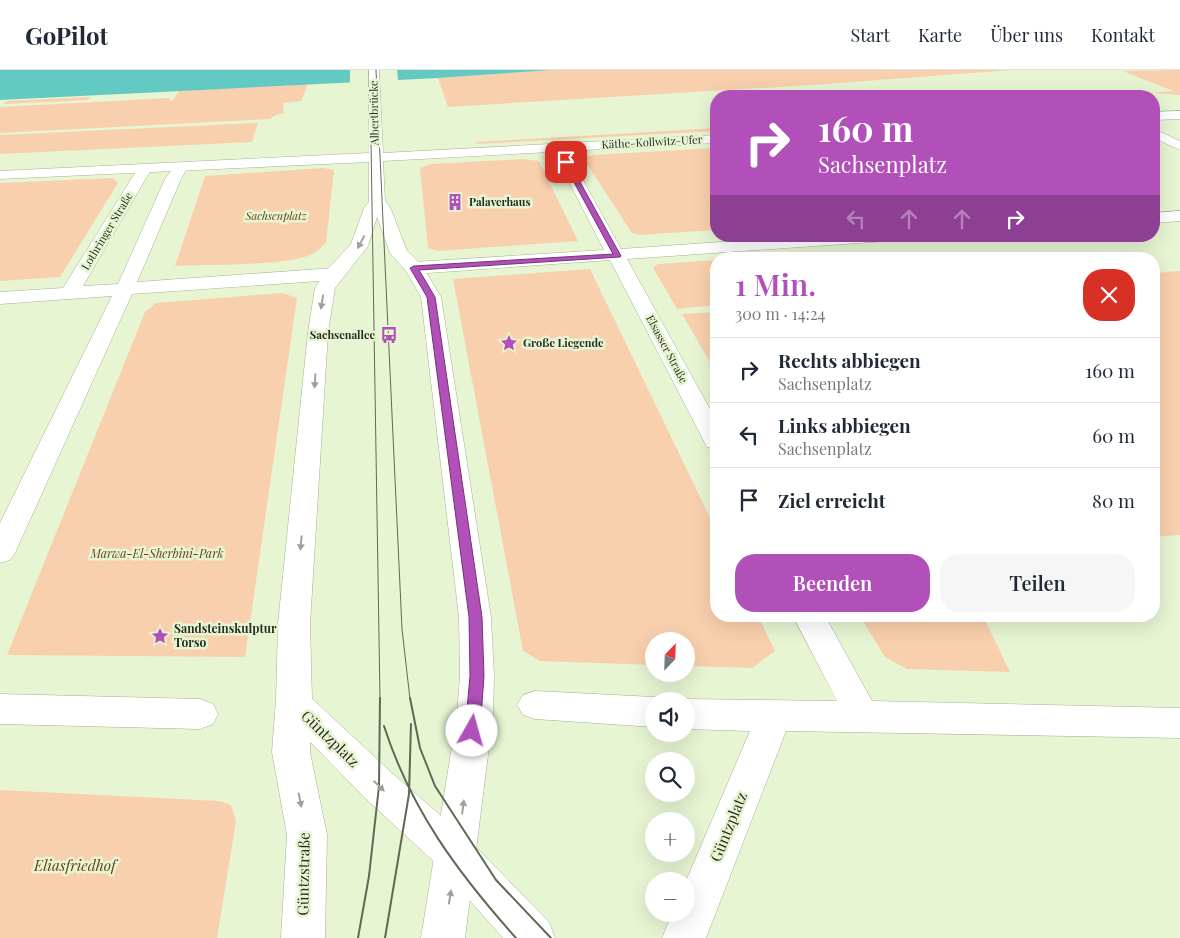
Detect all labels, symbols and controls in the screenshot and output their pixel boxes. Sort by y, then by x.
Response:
text: GoPilot [25,19,108,51]
text: Start [850,23,890,47]
text: Karte [918,23,962,47]
text: Über uns [990,23,1063,47]
text: Kontakt [1091,23,1155,47]
street label: Albertbrücke [365,80,382,147]
text: 160 m [818,104,913,151]
icon: right [735,110,800,175]
street label: Käthe-Kollwitz-Ufer [601,131,703,152]
pin [545,141,587,183]
icon: arrive [552,148,580,176]
text: Sachsenplatz [818,149,947,179]
street label: Lothringer Straße [77,189,136,272]
building icon: Palaverhaus [445,192,465,212]
place label: Palaverhaus [469,194,531,209]
icon: left [842,205,870,233]
icon: ahead [895,205,923,233]
icon: ahead [948,205,976,233]
icon: right [1001,205,1029,233]
park label: Sachsenplatz [244,208,308,223]
one-way arrow [357,234,365,249]
text: 1 Min. [735,264,816,304]
button: close [1083,269,1135,321]
one-way arrow [317,294,325,310]
text: 300 m · 14:24 [735,303,825,324]
street label: Elsasser Straße [643,312,692,386]
bus stop icon: Sachsenallee [379,325,399,345]
place label: Sachsenallee [310,327,375,342]
place icon: Große Liegende [499,333,519,353]
place label: Große Liegende [523,335,604,350]
text: Rechts abbiegen [778,347,921,373]
icon: right [735,356,763,384]
text: 160 m [1085,357,1135,383]
one-way arrow [310,373,318,389]
text: Sachsenplatz [778,373,872,394]
text: Links abbiegen [778,412,911,438]
icon: left [735,421,763,449]
text: 60 m [1092,422,1135,448]
text: Sachsenplatz [778,438,872,459]
icon: arrive [735,486,763,514]
text: Ziel erreicht [778,487,886,513]
text: 80 m [1092,487,1135,513]
one-way arrow [297,535,305,551]
park label: Marwa-El-Sherbini-Park [90,545,223,561]
button: Beenden [735,554,930,612]
button: Teilen [940,554,1135,612]
place label: Sandsteinskulptur Torso [174,620,277,650]
place icon: Sandsteinskulptur Torso [150,626,170,646]
north arrow [645,632,695,682]
map controls [645,632,695,922]
button: sound [645,692,695,742]
position arrow [445,704,497,756]
street label: Güntzplatz [297,706,364,771]
button: search [645,752,695,802]
one-way arrow [373,780,385,792]
street label: Güntzplatz [705,789,751,864]
one-way arrow [297,792,305,808]
one-way arrow [459,799,467,815]
button: + [645,812,695,862]
street label: Güntzstraße [292,832,314,916]
park label: Eliasfriedhof [33,855,119,875]
button: − [645,872,695,922]
one-way arrow [446,888,454,904]

